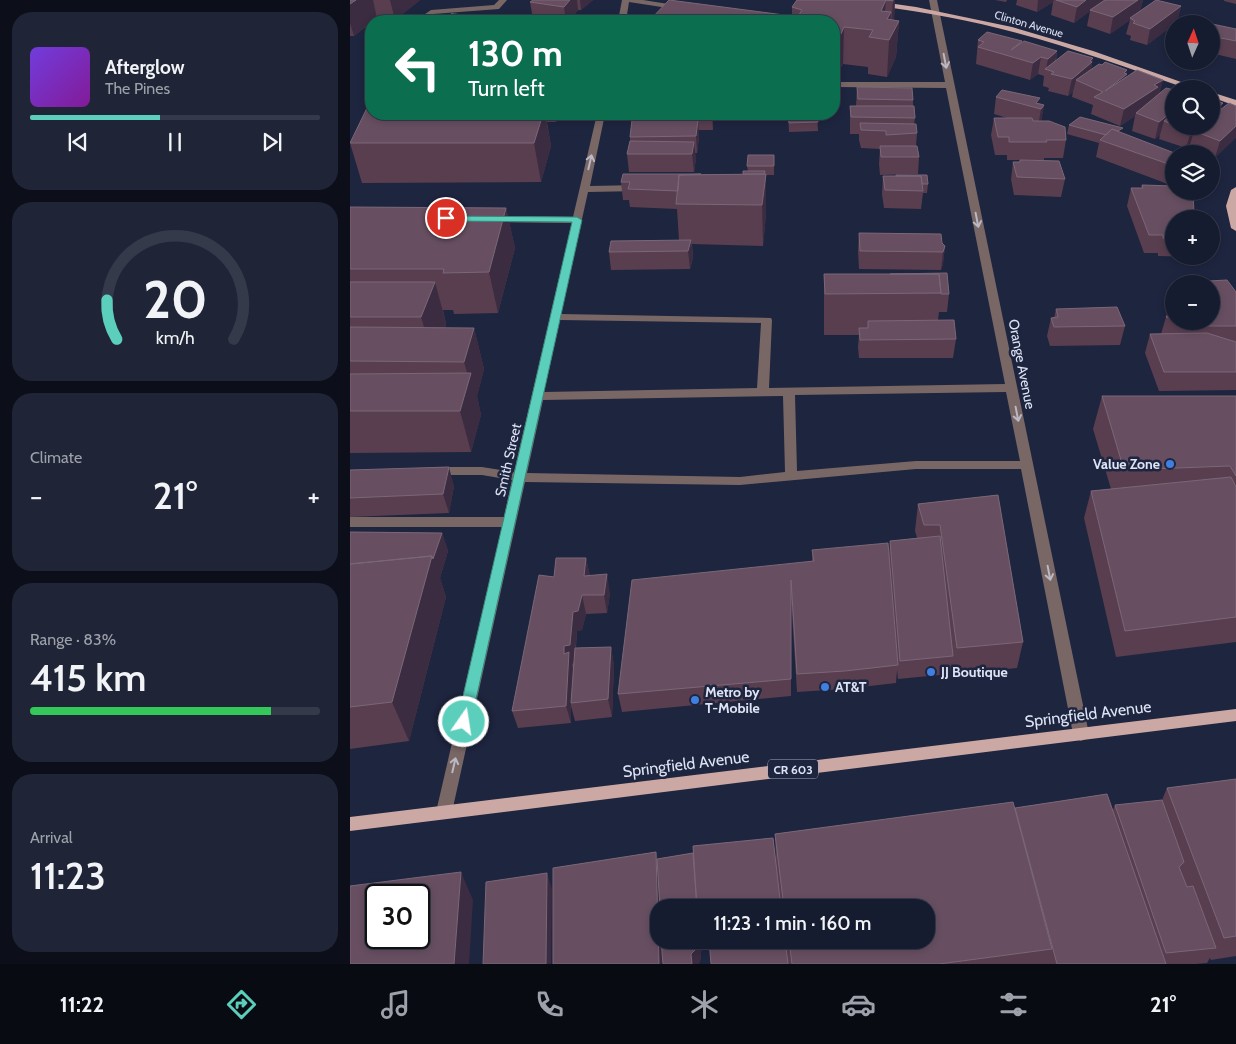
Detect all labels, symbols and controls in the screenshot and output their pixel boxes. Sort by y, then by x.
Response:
street label: Clinton Avenue [993,7,1065,41]
north arrow [1165,15,1220,70]
map controls [1165,15,1220,330]
text: 130 m [468,32,563,75]
icon: left [385,35,450,100]
one-way arrow [941,52,951,68]
text: Afterglow [105,56,185,79]
text: Turn left [468,75,545,102]
text: The Pines [105,79,170,98]
button: search [1165,80,1220,135]
icon: previous [64,128,92,156]
icon: pause [161,128,189,156]
icon: next [258,128,286,156]
button: layers [1165,145,1220,200]
one-way arrow [586,155,595,171]
pin [425,197,467,239]
icon: arrive [432,204,460,232]
button: + [1165,210,1220,265]
one-way arrow [973,212,983,228]
text: 20 [143,268,207,331]
button: − [1165,275,1220,330]
street label: Orange Avenue [1004,317,1040,411]
text: km/h [155,327,195,348]
one-way arrow [1012,405,1022,421]
street label: Smith Street [491,421,525,498]
text: Climate [30,448,82,467]
place label: Value Zone [1093,455,1160,473]
marker: Value Zone [1164,458,1176,470]
text: 21° [153,472,197,519]
text: − [30,479,42,513]
text: + [308,479,320,513]
one-way arrow [1044,565,1054,581]
text: Range · 83% [30,630,116,649]
text: 415 km [30,654,146,701]
place label: JJ Boutique [940,663,1008,681]
marker: JJ Boutique [925,666,937,678]
place label: AT&T [835,678,867,696]
marker: AT&T [819,681,831,693]
place label: Metro by T-Mobile [705,683,760,717]
marker: Metro by T-Mobile [689,694,701,706]
position arrow [437,695,489,747]
street label: Springfield Avenue [1024,697,1152,731]
street label: Springfield Avenue [622,747,750,781]
one-way arrow [450,757,459,773]
road number: CR 603 [768,760,818,779]
text: Arrival [30,828,73,847]
text: 11:23 [30,852,106,899]
speed limit sign: 30 [365,884,430,949]
text: 11:23 · 1 min · 160 m [714,912,871,935]
icon: directions [224,987,259,1022]
icon: music [378,987,413,1022]
icon: phone [532,987,567,1022]
icon: climate [687,987,722,1022]
icon: car [841,987,876,1022]
icon: filters [996,987,1031,1022]
text: 11:22 [60,991,104,1018]
text: 21° [1150,991,1176,1018]

